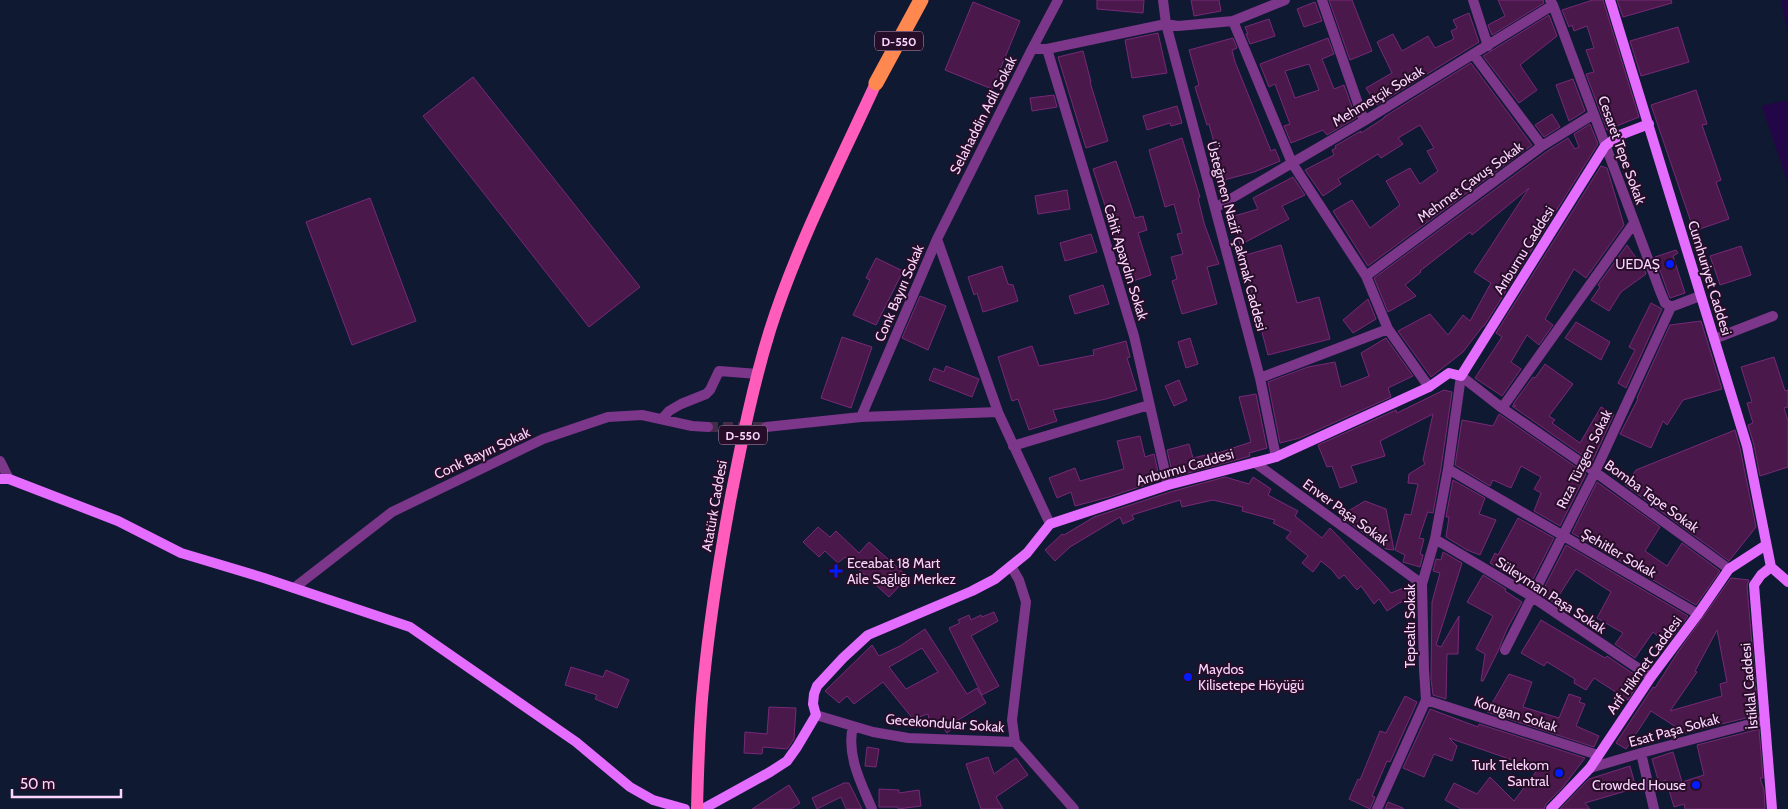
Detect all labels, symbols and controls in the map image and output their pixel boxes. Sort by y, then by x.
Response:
road number: D-550 [875,31,923,50]
street label: Selahaddin Adil Sokak [945,52,1021,177]
street label: Mehmetçik Sokak [1329,61,1428,130]
street label: Cesaret Tepe Sokak [1594,93,1650,207]
street label: Mehmet Çavuş Sokak [1413,137,1527,226]
street label: Üsteğmen Nazif Çakmak Caddesi [1203,139,1271,333]
street label: Cahit Apaydın Sokak [1100,202,1152,323]
street label: Arıburnu Caddesi [1490,203,1558,297]
street label: Cumhuriyet Caddesi [1684,218,1736,338]
street label: Conk Bayırı Sokak [870,241,928,344]
place label: UEDAŞ [1615,255,1660,273]
marker: UEDAŞ [1664,258,1676,270]
street label: Rıza Tüzgen Sokak [1552,406,1616,512]
street label: Conk Bayırı Sokak [431,423,534,483]
road number: D-550 [719,426,767,444]
street label: Arıburnu Caddesi [1134,444,1236,490]
street label: Bomba Tepe Sokak [1601,456,1703,537]
street label: Atatürk Caddesi [697,459,731,553]
street label: Enver Paşa Sokak [1299,475,1393,550]
street label: Şehitler Sokak [1578,524,1660,582]
street label: Süleyman Paşa Sokak [1492,553,1610,638]
place label: Eceabat 18 Mart Aile Sağlığı Merkez [847,554,956,588]
marker: Eceabat 18 Mart Aile Sağlığı Merkez [829,564,843,578]
street label: Tepealtı Sokak [1401,583,1419,668]
street label: Arif Hikmet Caddesi [1602,612,1686,718]
street label: İstiklal Caddesi [1736,642,1762,730]
place label: Maydos Kilisetepe Höyüğü [1198,660,1304,694]
marker: Maydos Kilisetepe Höyüğü [1182,671,1194,683]
street label: Korugan Sokak [1472,692,1561,736]
street label: Esat Paşa Sokak [1627,709,1722,751]
street label: Gecekondular Sokak [885,710,1006,736]
place label: Turk Telekom Santral [1472,756,1550,790]
scale bar [12,766,121,798]
marker: Turk Telekom Santral [1553,767,1565,779]
text: 50 m [20,775,55,793]
place label: Crowded House [1592,776,1686,794]
marker: Crowded House [1690,779,1702,791]

